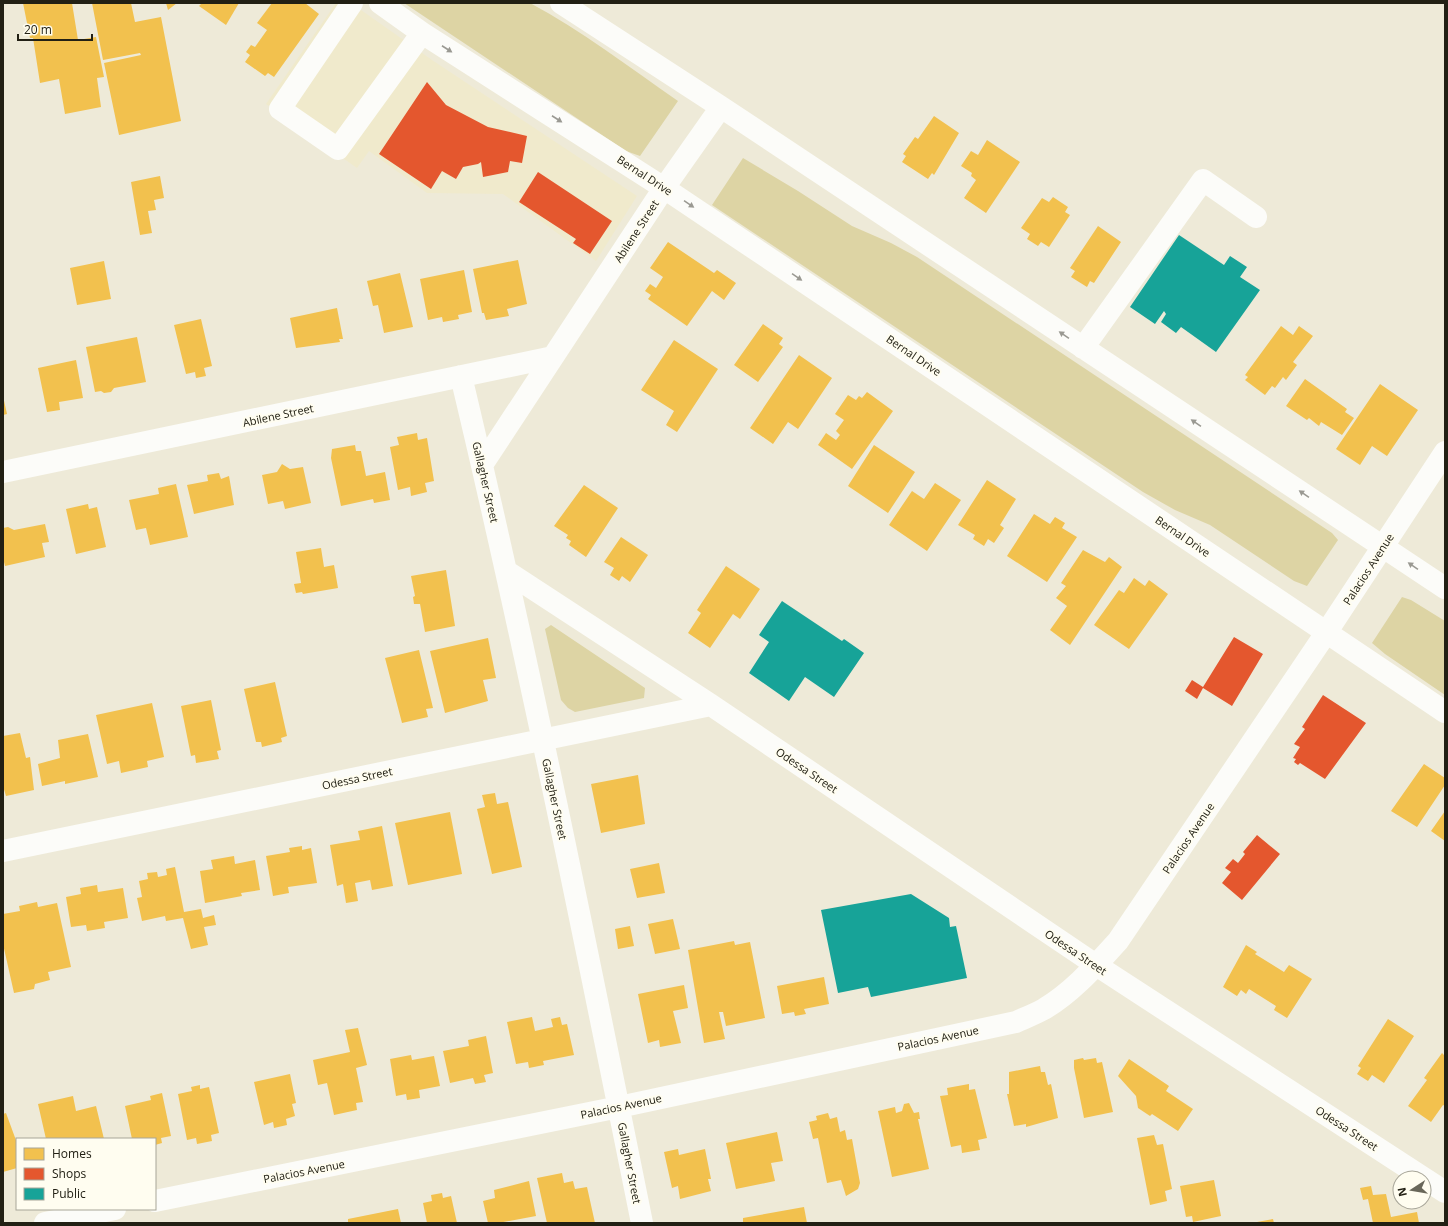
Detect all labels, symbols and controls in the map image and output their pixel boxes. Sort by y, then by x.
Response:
scale bar [18,16,92,42]
text: 20 m [24,21,52,38]
one-way arrow [441,45,453,52]
one-way arrow [551,115,562,122]
street label: Bernal Drive [614,151,676,199]
street label: Abilene Street [610,197,662,265]
one-way arrow [684,200,695,208]
one-way arrow [792,273,802,281]
street label: Bernal Drive [884,331,944,379]
one-way arrow [1059,331,1069,339]
street label: Abilene Street [241,400,315,430]
one-way arrow [1190,419,1202,426]
street label: Gallagher Street [469,440,503,524]
one-way arrow [1299,491,1310,498]
street label: Bernal Drive [1153,512,1213,560]
street label: Palacios Avenue [1339,530,1397,608]
one-way arrow [1407,562,1418,570]
street label: Odessa Street [773,744,841,796]
street label: Gallagher Street [539,757,571,841]
street label: Odessa Street [320,763,394,793]
street label: Palacios Avenue [1159,800,1217,876]
street label: Odessa Street [1042,926,1110,978]
street label: Palacios Avenue [896,1022,980,1054]
street label: Palacios Avenue [579,1090,663,1122]
street label: Odessa Street [1313,1102,1381,1154]
street label: Gallagher Street [615,1121,645,1205]
legend [16,1138,156,1210]
text: Homes [52,1145,92,1162]
street label: Palacios Avenue [262,1156,346,1186]
text: Shops [52,1165,87,1182]
north arrow [1392,1170,1432,1210]
text: Public [52,1185,86,1202]
text: N [1393,1186,1410,1198]

